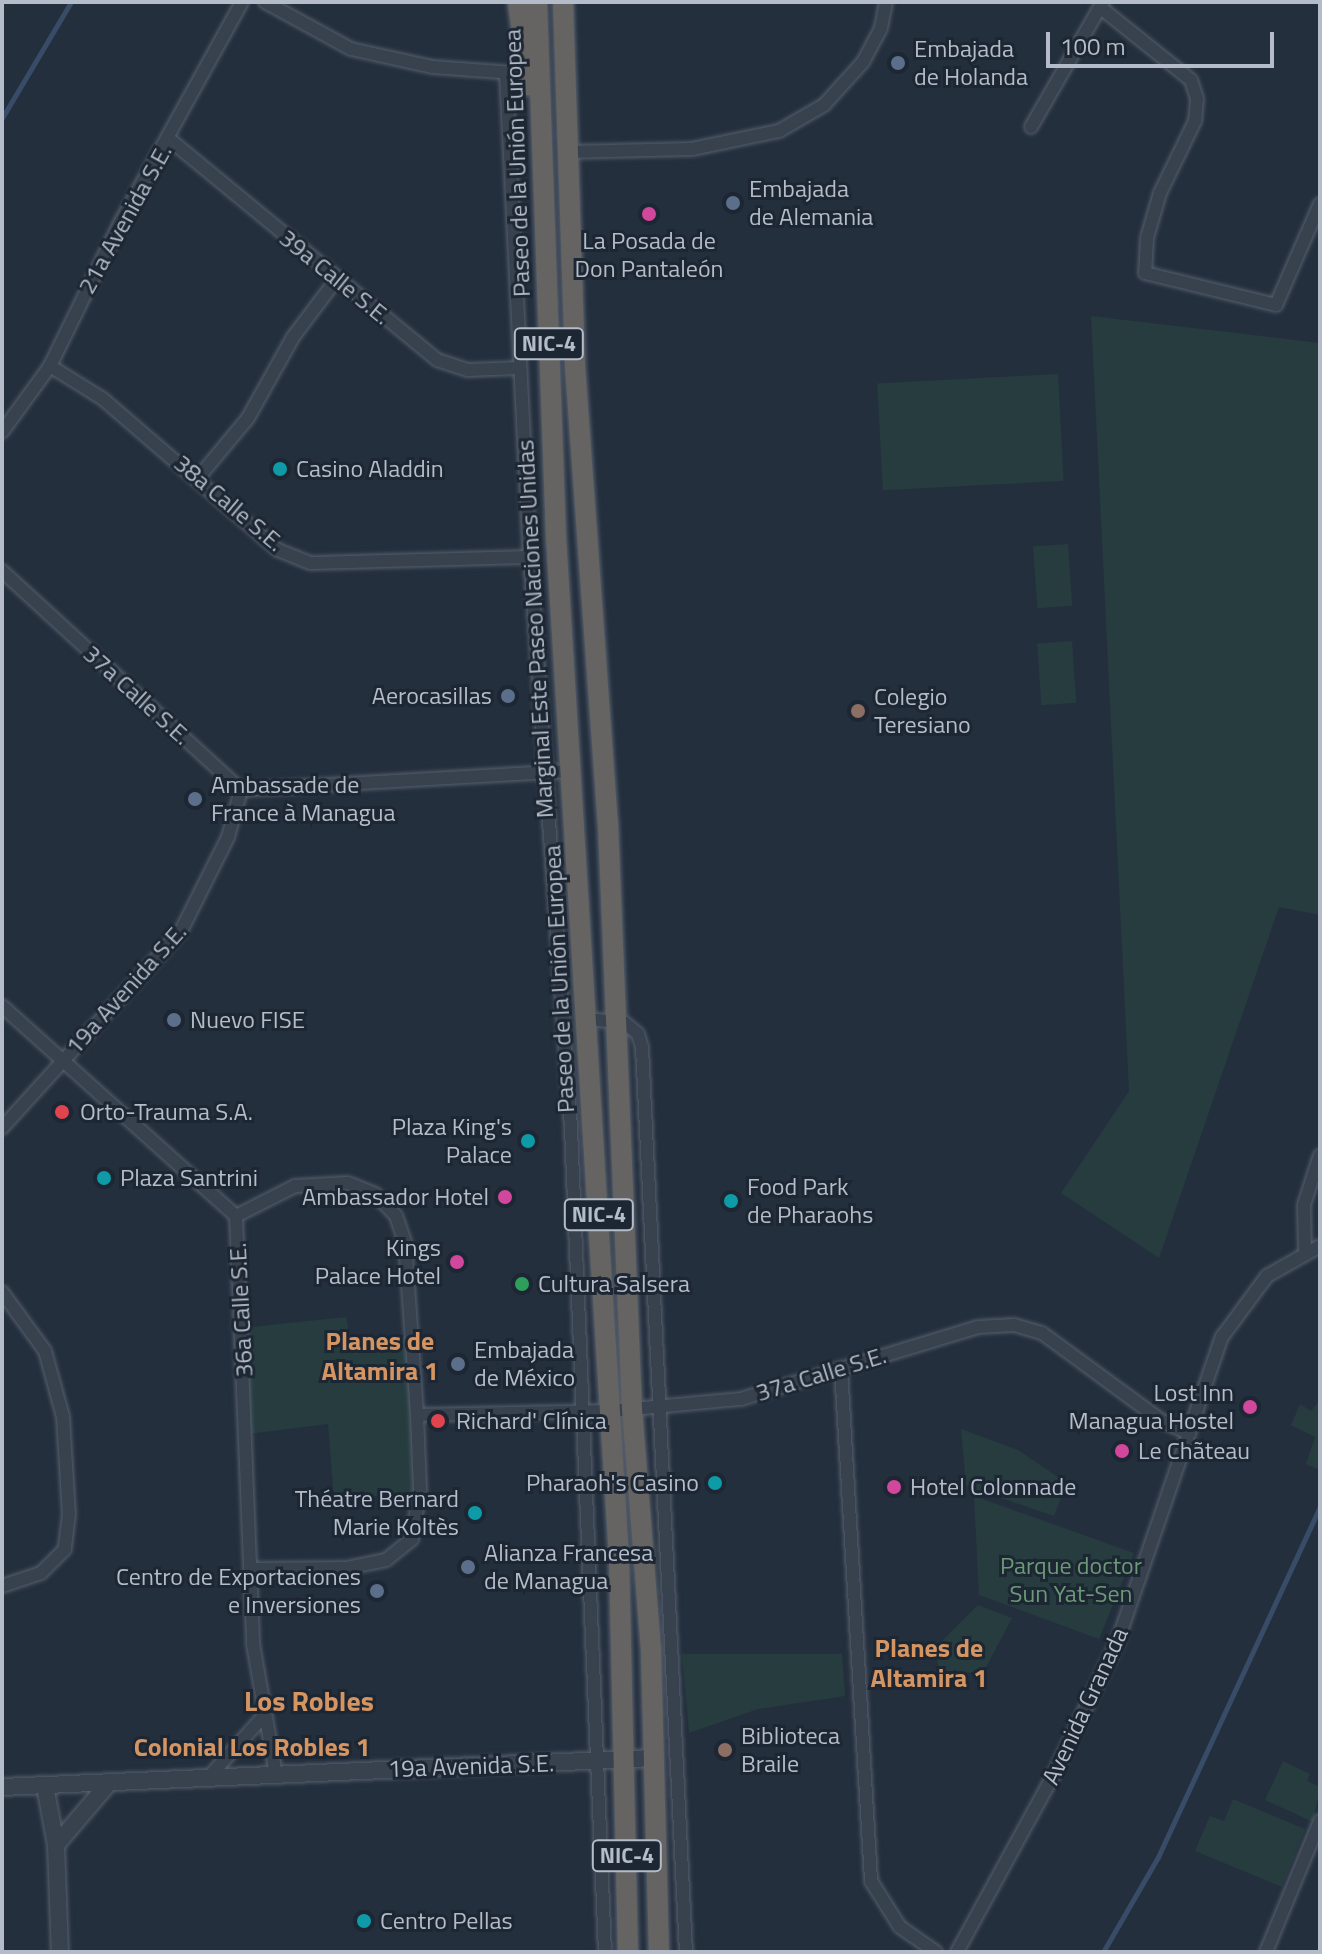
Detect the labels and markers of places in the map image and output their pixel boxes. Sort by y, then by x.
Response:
place label: Embajada de Holanda [914,35,1028,91]
marker: Embajada de Holanda [889,54,907,72]
place label: Embajada de Alemania [749,175,873,231]
marker: Embajada de Alemania [724,194,742,212]
marker: La Posada de Don Pantaleón [640,205,658,223]
place label: La Posada de Don Pantaleón [575,227,723,283]
place label: Casino Aladdin [296,455,444,483]
marker: Casino Aladdin [271,460,289,478]
place label: Aerocasillas [372,682,492,710]
place label: Colegio Teresiano [874,683,971,739]
marker: Aerocasillas [499,687,517,705]
marker: Colegio Teresiano [849,702,867,720]
place label: Ambassade de France à Managua [211,771,396,827]
marker: Ambassade de France à Managua [186,790,204,808]
place label: Nuevo FISE [190,1006,305,1034]
marker: Nuevo FISE [165,1011,183,1029]
place label: Orto-Trauma S.A. [80,1098,253,1126]
marker: Orto-Trauma S.A. [51,1101,73,1123]
place label: Plaza King's Palace [392,1113,512,1169]
marker: Plaza King's Palace [519,1132,537,1150]
place label: Plaza Santrini [120,1164,258,1192]
marker: Plaza Santrini [95,1169,113,1187]
place label: Food Park de Pharaohs [747,1173,873,1229]
place label: Ambassador Hotel [302,1183,489,1211]
marker: Ambassador Hotel [496,1188,514,1206]
marker: Food Park de Pharaohs [722,1192,740,1210]
place label: Kings Palace Hotel [315,1234,441,1290]
marker: Kings Palace Hotel [448,1253,466,1271]
place label: Cultura Salsera [538,1270,690,1298]
marker: Cultura Salsera [513,1275,531,1293]
place label: Embajada de México [474,1336,575,1392]
marker: Embajada de México [449,1355,467,1373]
place label: Lost Inn Managua Hostel [1069,1379,1234,1435]
marker: Lost Inn Managua Hostel [1241,1398,1259,1416]
place label: Richard' Clínica [456,1407,607,1435]
marker: Richard' Clínica [427,1410,449,1432]
place label: Le Chãteau [1138,1437,1250,1465]
marker: Le Chãteau [1113,1442,1131,1460]
place label: Pharaoh's Casino [526,1469,699,1497]
place label: Hotel Colonnade [910,1473,1076,1501]
marker: Pharaoh's Casino [706,1474,724,1492]
marker: Hotel Colonnade [885,1478,903,1496]
place label: Théatre Bernard Marie Koltès [295,1485,459,1541]
marker: Théatre Bernard Marie Koltès [466,1504,484,1522]
place label: Alianza Francesa de Managua [484,1539,653,1595]
marker: Alianza Francesa de Managua [459,1558,477,1576]
place label: Centro de Exportaciones e Inversiones [116,1563,361,1619]
marker: Centro de Exportaciones e Inversiones [368,1582,386,1600]
place label: Biblioteca Braile [741,1722,840,1778]
marker: Biblioteca Braile [716,1741,734,1759]
place label: Centro Pellas [380,1907,513,1935]
marker: Centro Pellas [355,1912,373,1930]

